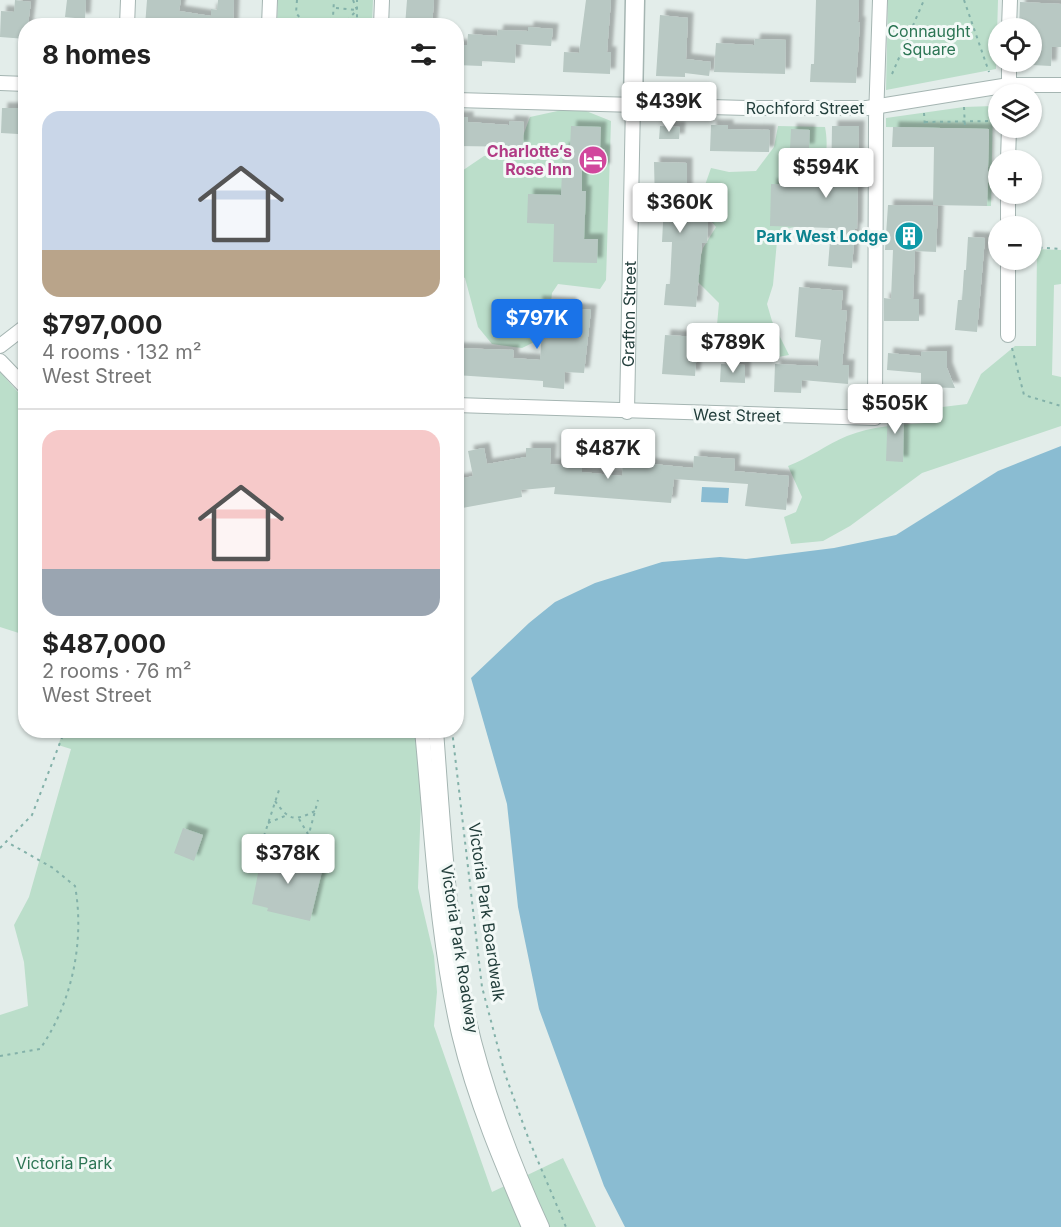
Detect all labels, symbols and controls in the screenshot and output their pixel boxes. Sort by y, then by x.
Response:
map controls [988,18,1042,270]
button: locate [988,18,1042,72]
park label: Connaught Square [887,21,971,59]
icon: filters [407,38,440,71]
text: 8 homes [42,39,151,70]
pin: $439K [627,82,711,133]
button: layers [988,84,1042,138]
text: $439K [636,89,702,113]
street label: Rochford Street [746,98,864,118]
place label: Charlotte‘s Rose Inn [487,141,572,179]
hotel icon: Charlotte‘s Rose Inn [577,144,609,176]
pin: $594K [784,148,868,199]
icon: home [187,150,295,258]
button: + [988,150,1042,204]
text: $594K [793,155,859,179]
pin: $360K [638,183,722,234]
text: $360K [647,190,713,214]
button: − [988,216,1042,270]
building icon: Park West Lodge [893,220,925,252]
place label: Park West Lodge [756,226,888,246]
street label: Grafton Street [618,261,640,367]
pin: $797K [495,299,579,350]
text: $797K [505,306,569,330]
text: $797,000 [42,309,163,340]
pin: $789K [691,323,775,374]
text: $789K [701,330,765,354]
text: 4 rooms · 132 m² [42,340,201,364]
text: West Street [42,364,152,388]
pin: $505K [853,384,937,435]
text: $505K [862,391,928,415]
street label: West Street [693,404,781,426]
pin: $487K [566,429,650,480]
text: $487K [575,436,641,460]
icon: home [187,469,295,577]
text: $487,000 [42,628,166,659]
text: 2 rooms · 76 m² [42,659,191,683]
text: West Street [42,683,152,707]
street label: Victoria Park Boardwalk [465,821,510,1003]
pin: $378K [246,834,330,885]
text: $378K [256,841,320,865]
street label: Victoria Park Roadway [437,863,483,1035]
park label: Victoria Park [16,1153,113,1173]

